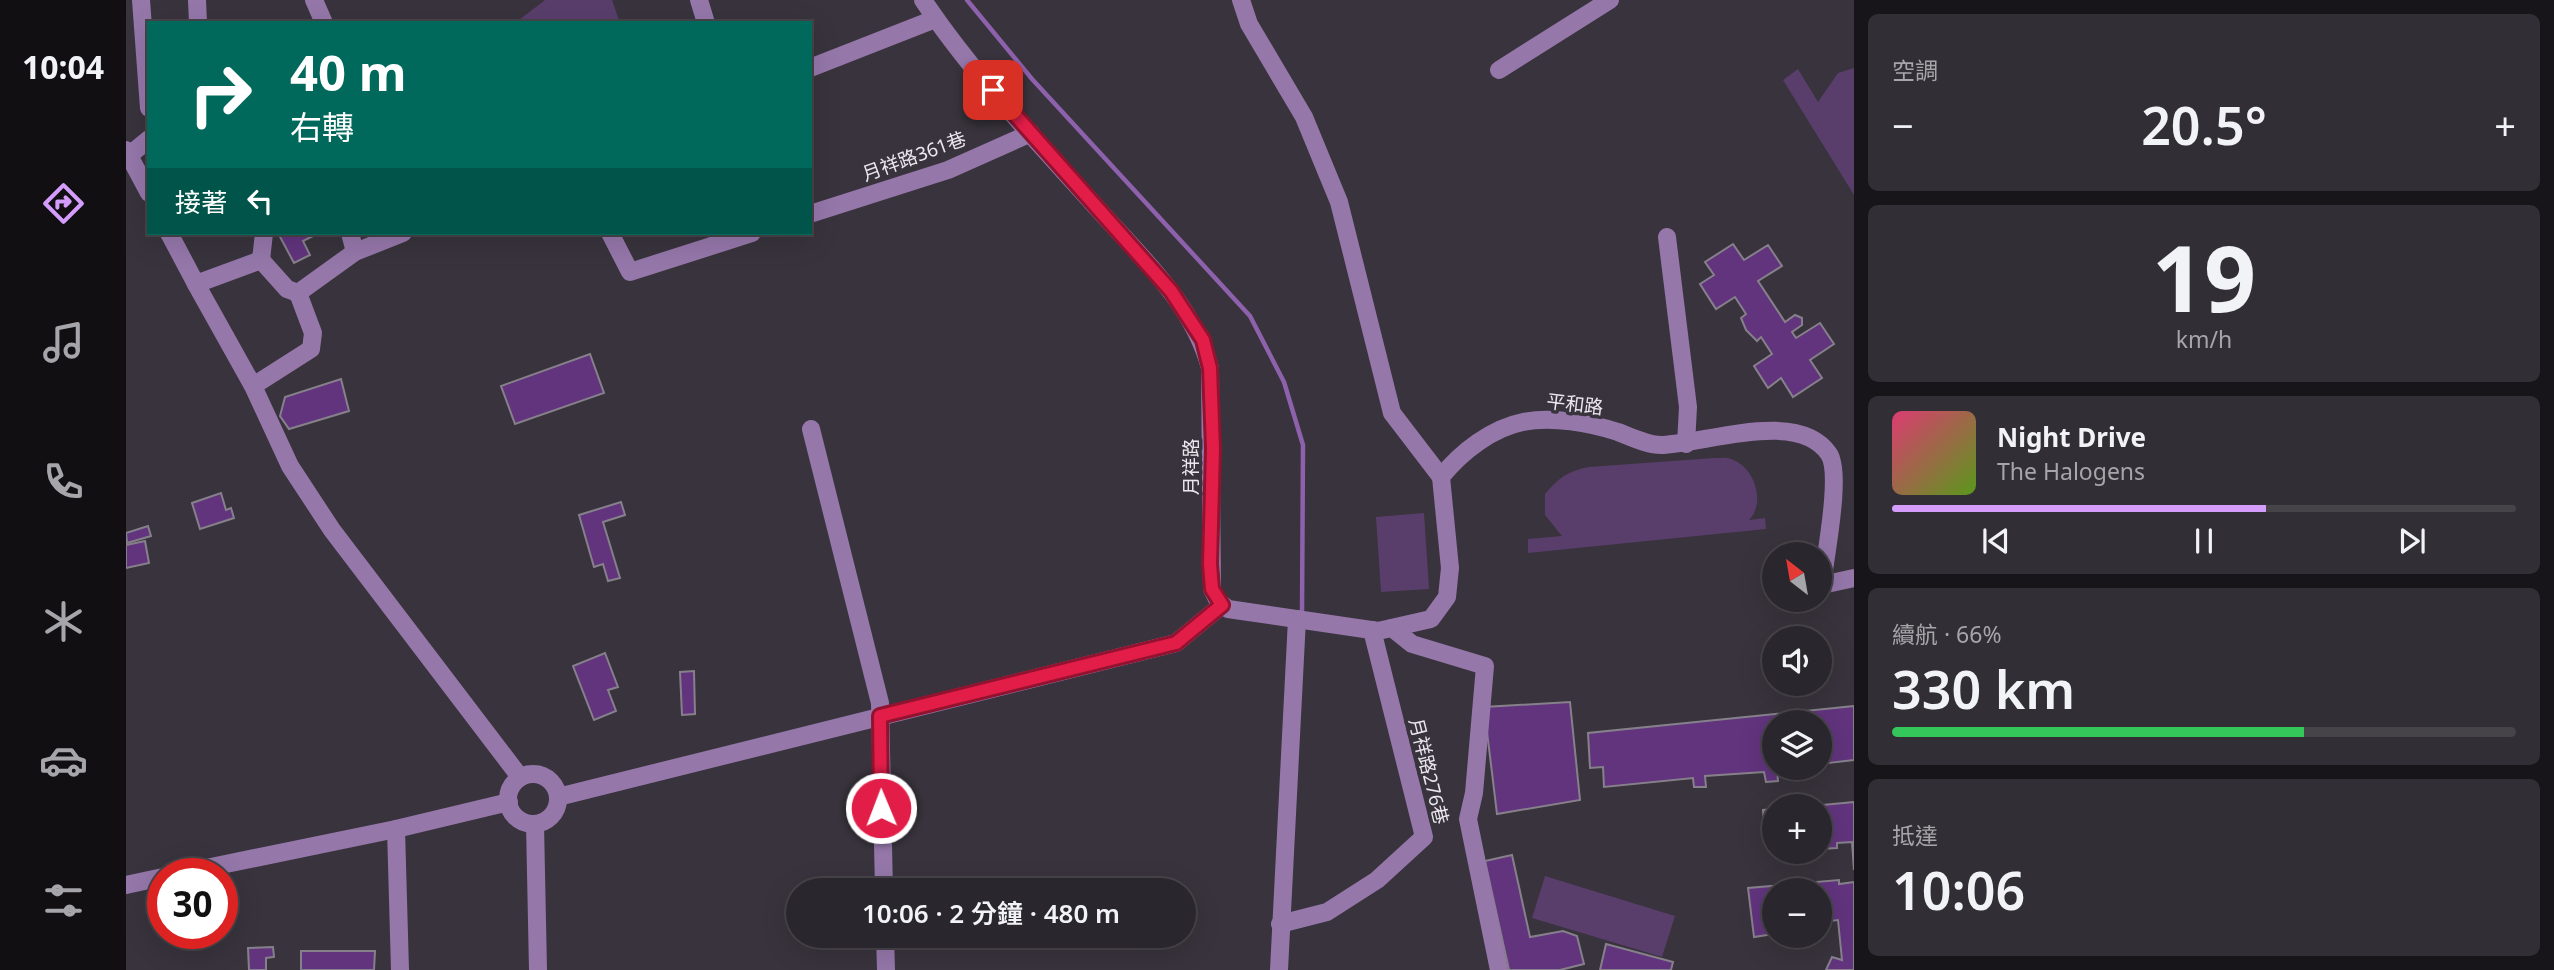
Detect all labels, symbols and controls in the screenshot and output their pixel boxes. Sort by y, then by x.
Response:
text: 40 m [290,39,407,105]
text: 10:04 [22,45,104,88]
icon: right [175,49,266,140]
text: 空調 [1892,54,1938,86]
pin [963,60,1023,120]
icon: arrive [974,71,1012,109]
text: 20.5° [2141,89,2267,160]
text: − [1892,99,1914,151]
text: + [2494,99,2516,151]
text: 右轉 [290,105,354,148]
street label: 月祥路361巷 [859,125,969,187]
icon: directions [39,179,88,228]
icon: left [241,182,279,220]
text: 接著 [175,184,227,220]
text: 19 [2152,215,2256,339]
icon: music [39,318,88,367]
text: km/h [2176,323,2232,355]
street label: 平和路 [1545,388,1605,420]
text: Night Drive [1997,419,2146,455]
street label: 月祥路 [1178,438,1204,496]
text: The Halogens [1997,455,2145,487]
icon: phone [39,457,88,506]
icon: previous [1977,522,2015,560]
icon: pause [2185,522,2223,560]
icon: next [2393,522,2431,560]
north arrow [1762,542,1832,612]
map controls [1762,542,1832,948]
icon: climate [39,597,88,646]
text: 續航 · 66% [1892,618,2002,650]
button: sound [1762,626,1832,696]
text: 330 km [1892,653,2075,724]
button: layers [1762,710,1832,780]
street label: 月祥路276巷 [1403,715,1455,827]
icon: car [39,736,88,785]
position arrow [844,771,918,845]
button: + [1762,794,1832,864]
text: 抵達 [1892,819,1938,851]
text: 10:06 [1892,854,2025,925]
speed limit sign: 30 [147,858,238,949]
icon: filters [39,876,88,925]
button: − [1762,878,1832,948]
text: 10:06 · 2 分鐘 · 480 m [862,895,1120,931]

